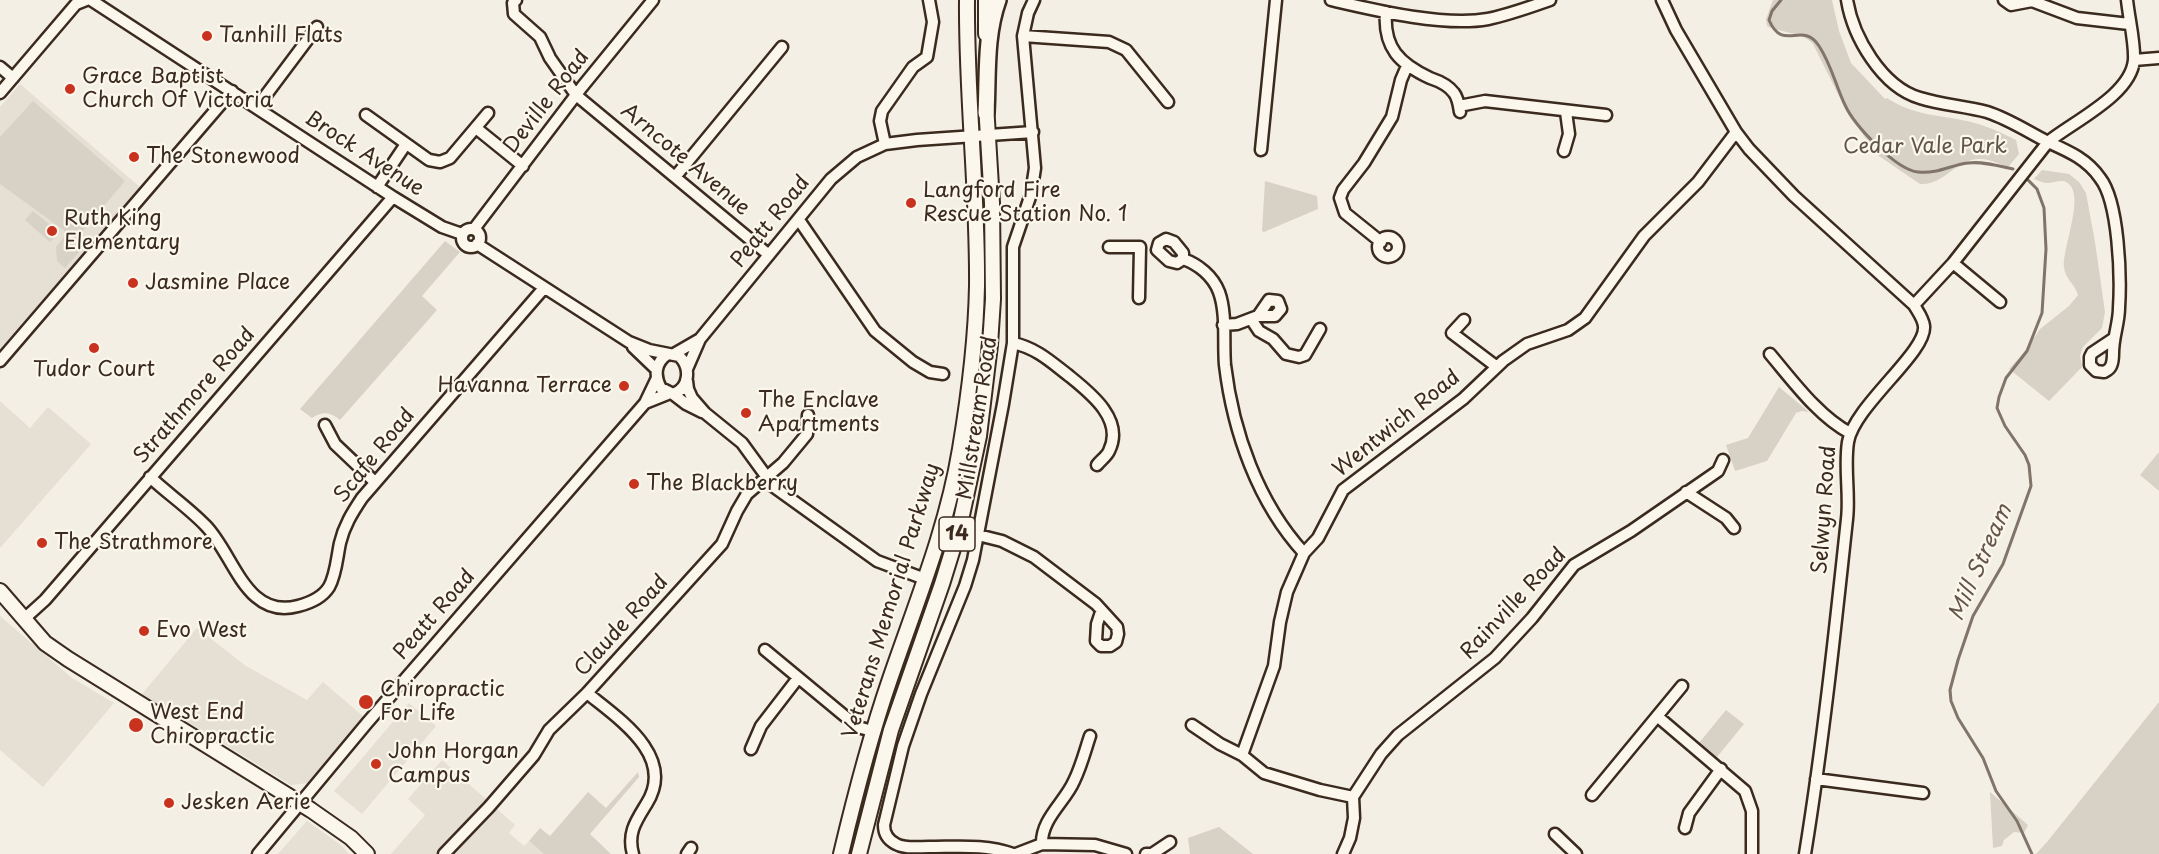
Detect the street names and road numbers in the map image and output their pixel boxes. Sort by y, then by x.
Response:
street label: Deville Road [499,45,595,159]
street label: Arncote Avenue [615,99,755,221]
street label: Brock Avenue [300,106,428,202]
street label: Peatt Road [726,171,816,273]
street label: Strathmore Road [129,323,261,469]
street label: Millstream Road [953,335,1003,501]
street label: Wentwich Road [1328,365,1466,483]
street label: Scafe Road [329,404,421,508]
street label: Selwyn Road [1808,445,1842,575]
street label: Veterans Memorial Parkway [838,460,946,742]
road number: 14 [939,517,975,551]
street label: Rainville Road [1456,543,1572,665]
street label: Peatt Road [389,565,481,665]
street label: Claude Road [570,570,674,682]

